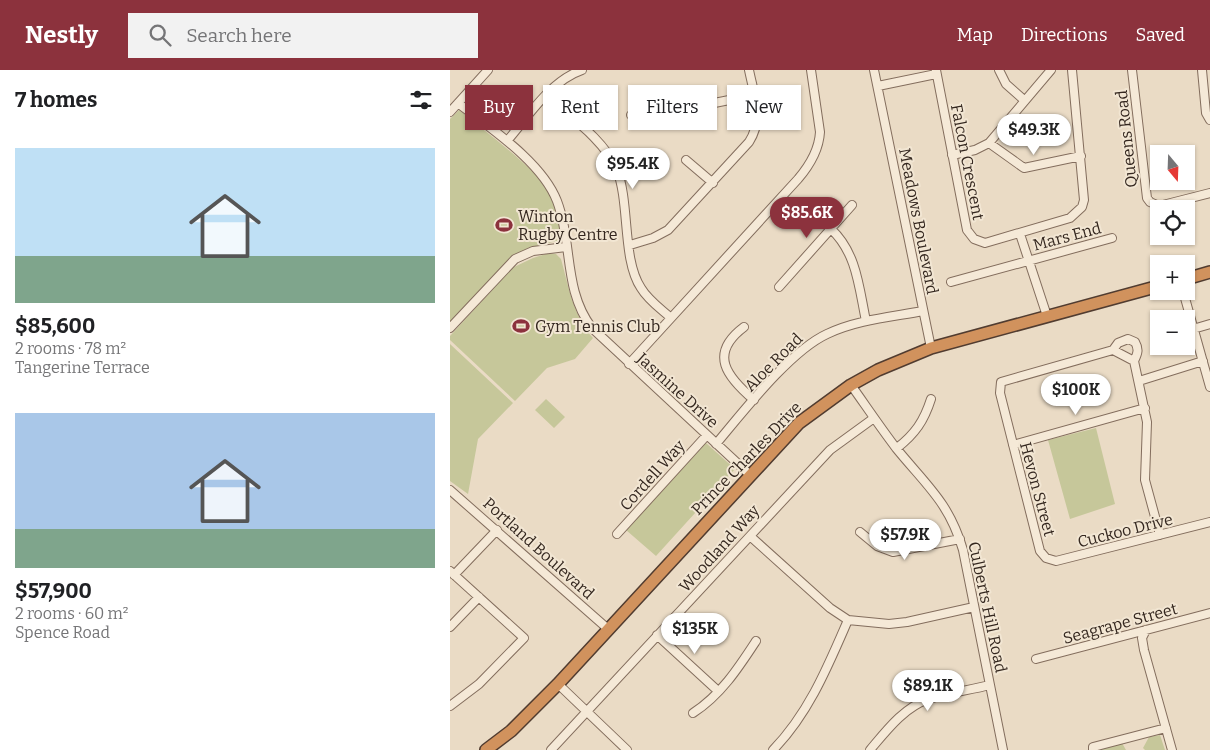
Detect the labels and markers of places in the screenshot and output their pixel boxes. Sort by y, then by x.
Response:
pin: $49.3K [993,114,1075,156]
pin: $95.4K [592,148,674,190]
pin: $85.6K [766,196,848,239]
place label: Winton Rugby Centre [518,207,618,244]
sports icon: Winton Rugby Centre [494,215,514,235]
sports icon: Gym Tennis Club [511,316,531,336]
place label: Gym Tennis Club [535,317,660,336]
pin: $100K [1041,374,1111,416]
pin: $57.9K [864,518,946,561]
pin: $135K [660,612,730,655]
pin: $89.1K [887,670,969,712]

